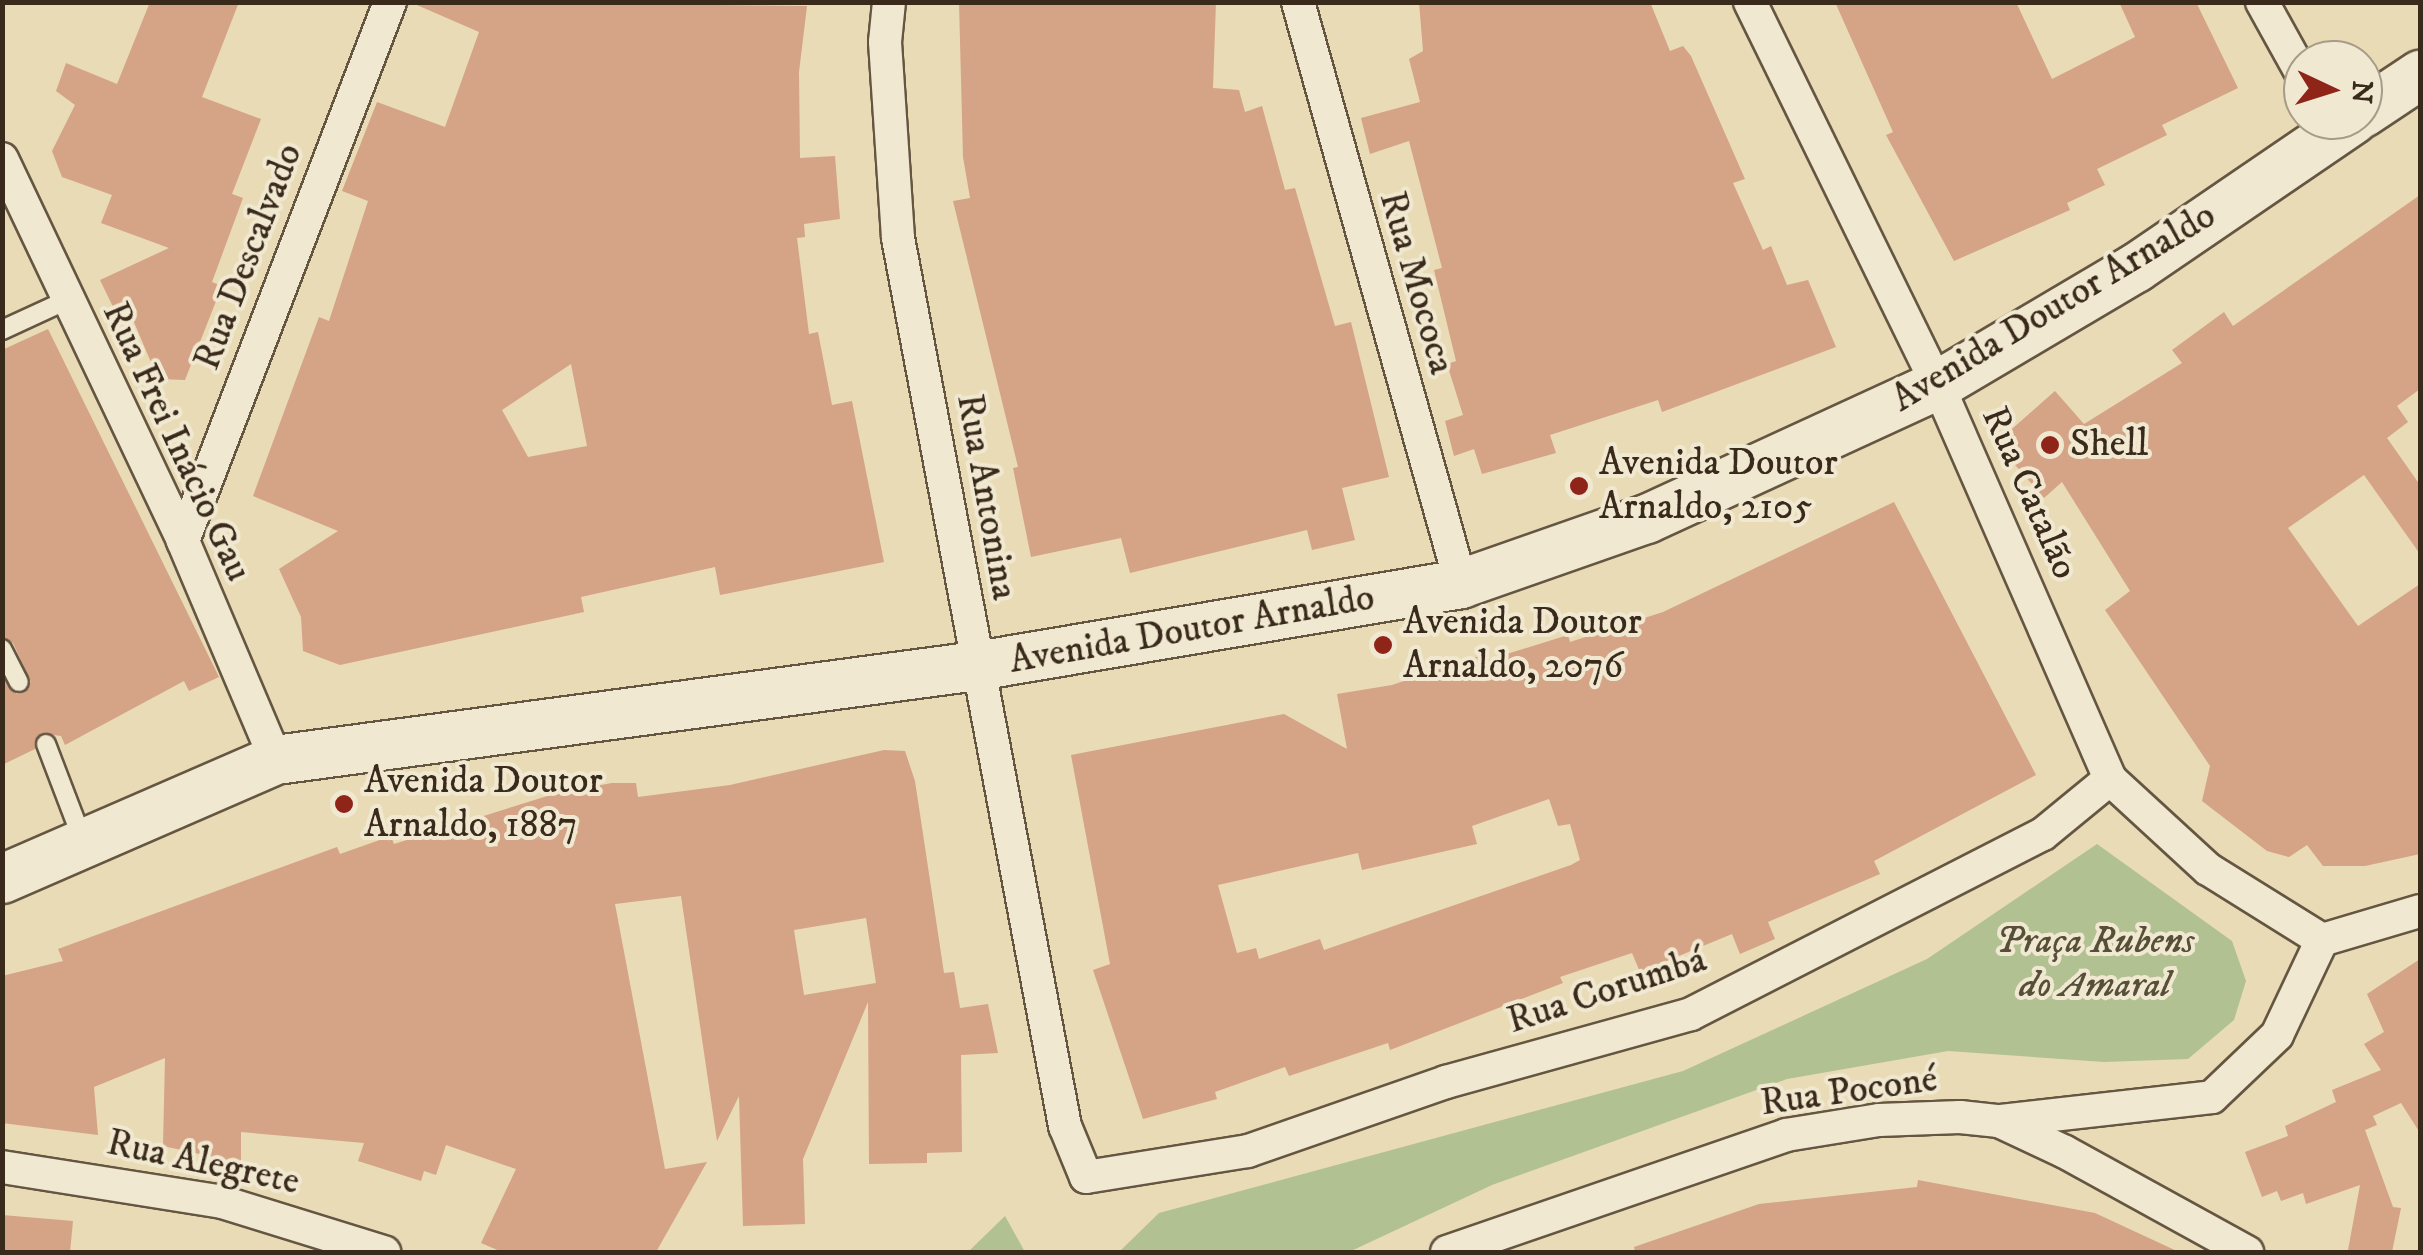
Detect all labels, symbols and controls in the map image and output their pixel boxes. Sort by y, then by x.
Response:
north arrow [2283,40,2383,140]
text: N [2343,79,2380,105]
street label: Rua Descalvado [185,137,313,377]
street label: Rua Mococa [1368,186,1464,380]
street label: Avenida Doutor Arnaldo [1884,193,2224,423]
street label: Rua Frei Inácio Gau [91,295,261,589]
street label: Rua Antonina [945,391,1027,603]
street label: Rua Catalão [1971,400,2087,586]
place label: Shell [2070,422,2148,468]
marker: Shell [2039,434,2061,456]
place label: Avenida Doutor Arnaldo, 2105 [1599,441,1838,530]
marker: Avenida Doutor Arnaldo, 2105 [1568,475,1590,497]
street label: Avenida Doutor Arnaldo [1006,575,1378,685]
place label: Avenida Doutor Arnaldo, 2076 [1403,600,1642,689]
marker: Avenida Doutor Arnaldo, 2076 [1372,634,1394,656]
place label: Avenida Doutor Arnaldo, 1887 [364,759,603,848]
marker: Avenida Doutor Arnaldo, 1887 [333,793,355,815]
park label: Praça Rubens do Amaral [1996,919,2194,1008]
street label: Rua Corumbá [1502,937,1712,1045]
street label: Rua Poconé [1758,1057,1940,1127]
street label: Rua Alegrete [103,1120,303,1206]

